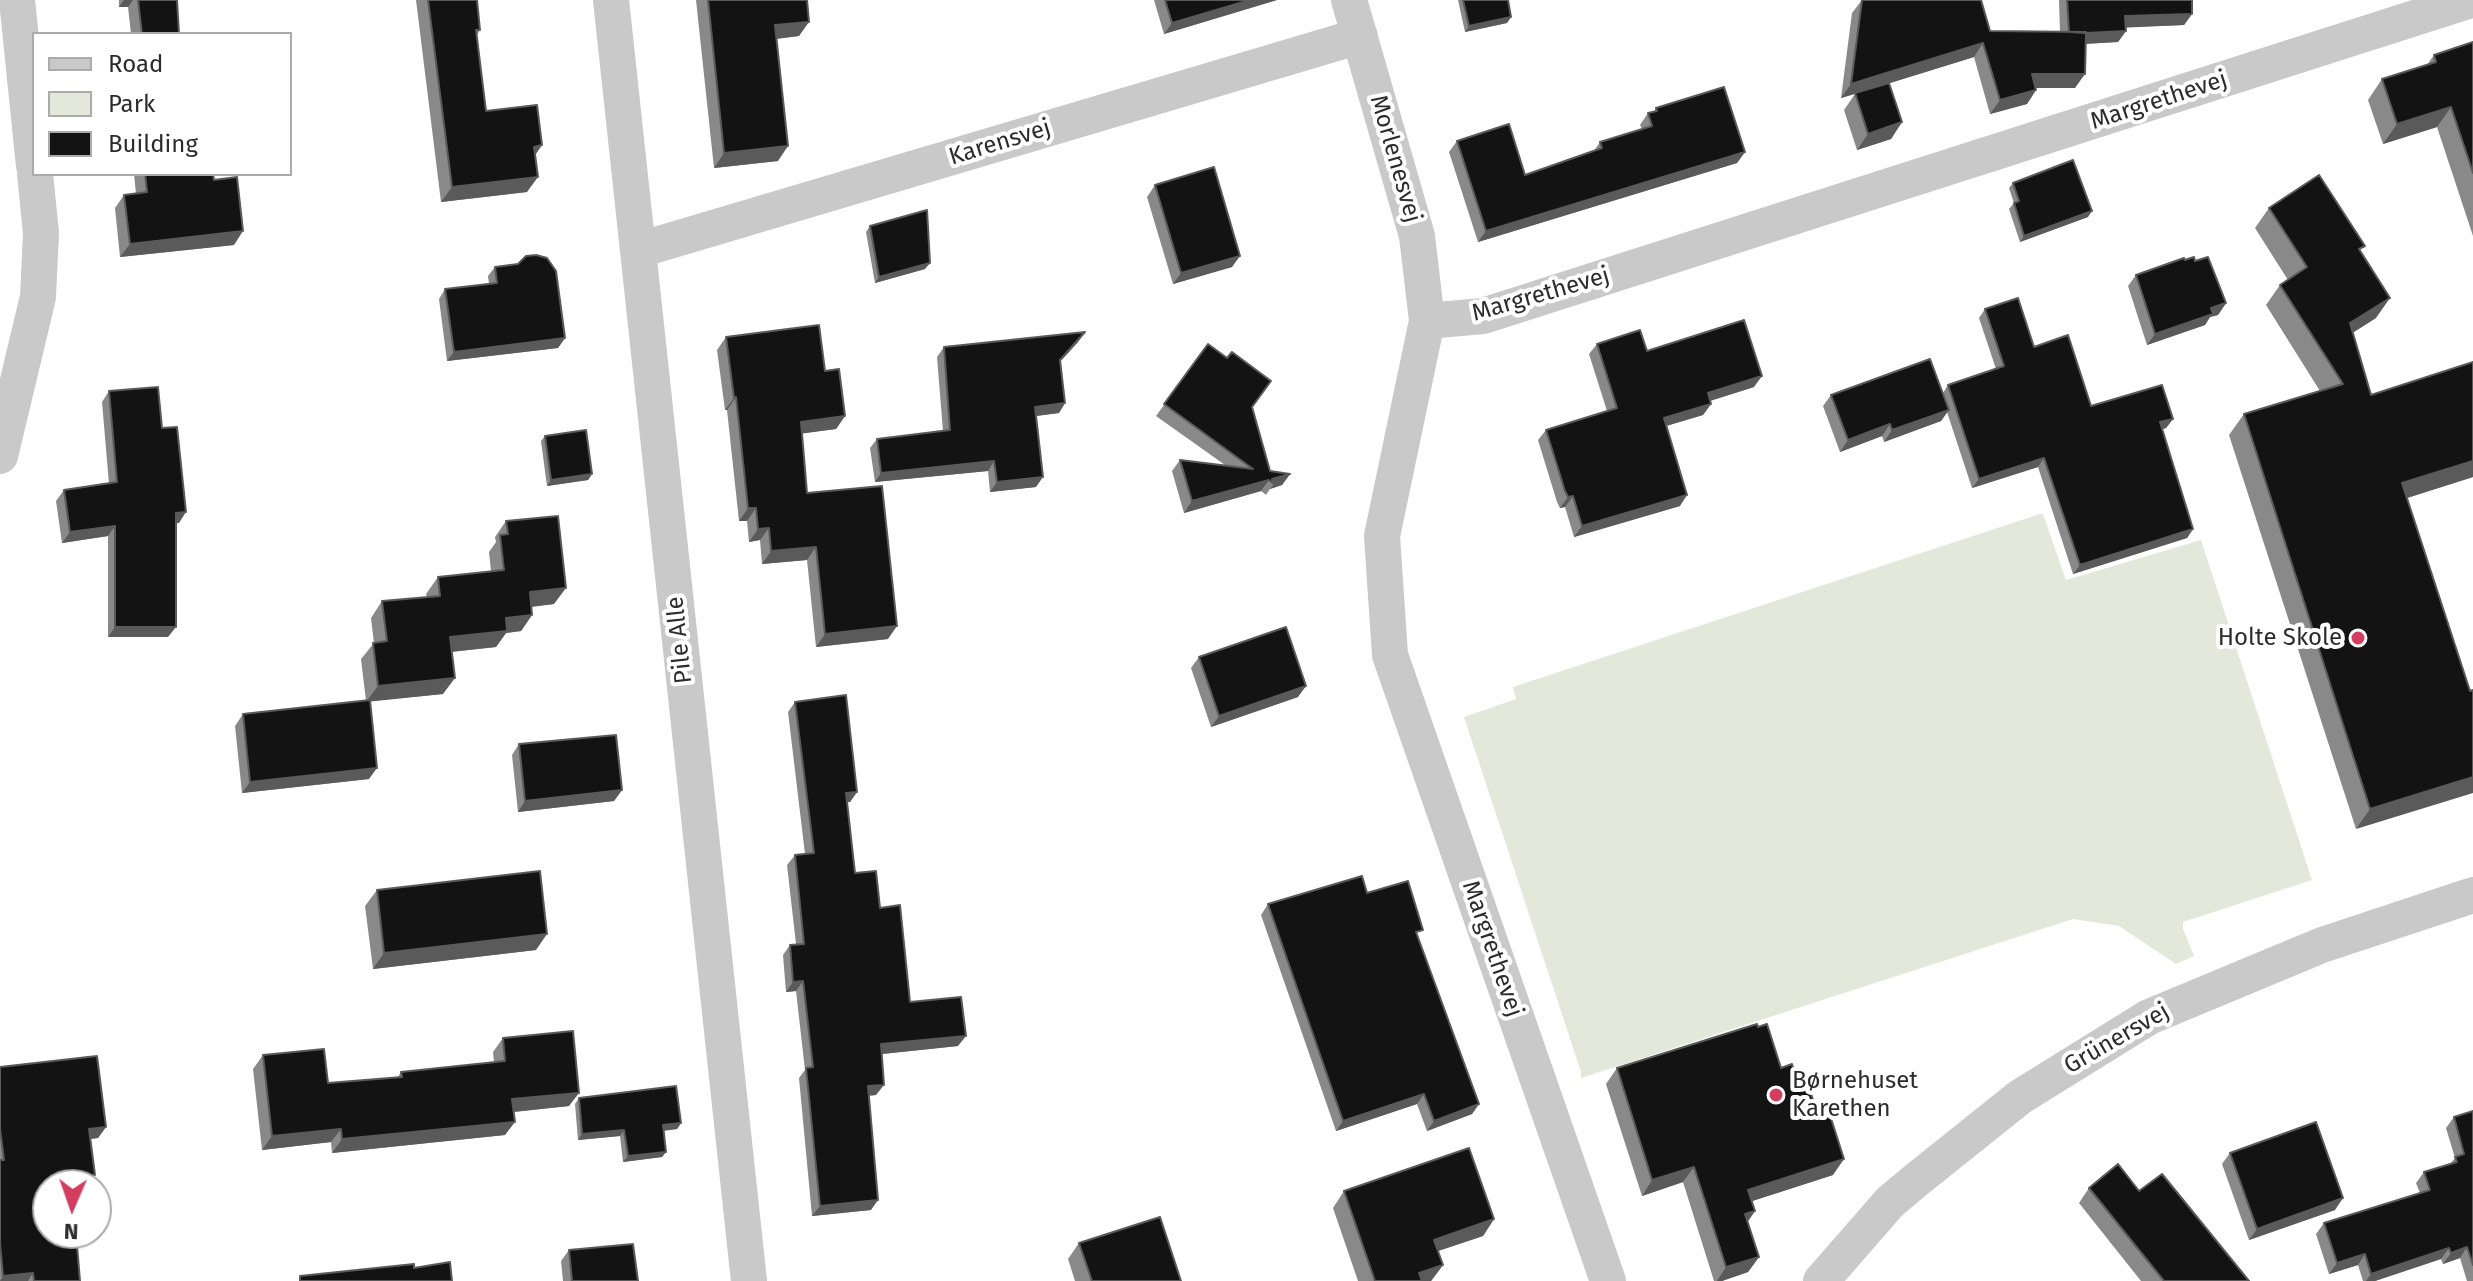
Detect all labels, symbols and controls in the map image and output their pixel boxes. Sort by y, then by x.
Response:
legend [32,32,292,176]
text: Road [108,50,163,78]
street label: Margrethevej [2087,65,2231,137]
text: Park [108,90,155,118]
street label: Morlenesvej [1363,92,1427,226]
street label: Karensvej [946,114,1054,172]
text: Building [108,130,198,158]
street label: Margrethevej [1469,262,1613,328]
street label: Pile Alle [661,595,699,685]
place label: Holte Skole [2218,624,2342,652]
marker: Holte Skole [2349,629,2367,647]
street label: Margrethevej [1455,877,1529,1021]
street label: Grünersvej [2059,997,2175,1081]
place label: Børnehuset Karethen [1792,1067,1918,1123]
marker: Børnehuset Karethen [1767,1086,1785,1104]
north arrow [32,1169,112,1249]
text: N [63,1218,79,1245]

